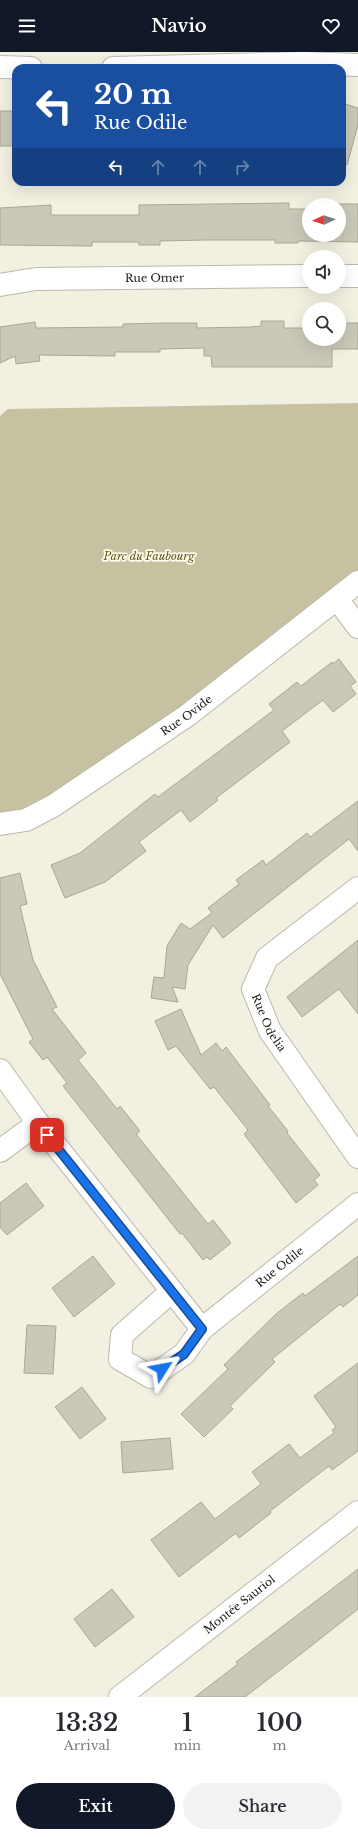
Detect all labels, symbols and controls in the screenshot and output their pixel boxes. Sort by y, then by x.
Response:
icon: menu [16,15,38,37]
text: Navio [151,15,207,37]
icon: heart [320,15,342,37]
text: 20 m [94,77,172,112]
icon: left [28,80,80,132]
text: Rue Odile [94,112,187,134]
icon: left [105,156,127,178]
icon: ahead [147,156,169,178]
icon: ahead [189,156,211,178]
icon: right [231,156,253,178]
north arrow [302,198,346,242]
map controls [302,198,346,346]
button: sound [302,250,346,294]
street label: Rue Omer [125,270,185,285]
button: search [302,302,346,346]
park label: Parc du Faubourg [103,549,195,563]
street label: Rue Ovide [158,692,215,738]
street label: Rue Odelia [249,992,290,1055]
pin [30,1118,64,1152]
icon: arrive [36,1124,58,1146]
street label: Rue Odile [253,1244,306,1290]
position arrow [141,1348,183,1390]
street label: Montée Sauriol [201,1572,278,1637]
text: 13:32 [55,1708,118,1737]
text: 1 [182,1708,193,1737]
text: 100 [256,1708,303,1737]
text: Arrival [64,1737,110,1754]
text: min [174,1737,201,1754]
text: m [273,1737,286,1754]
button: Exit [16,1783,175,1829]
button: Share [183,1783,342,1829]

